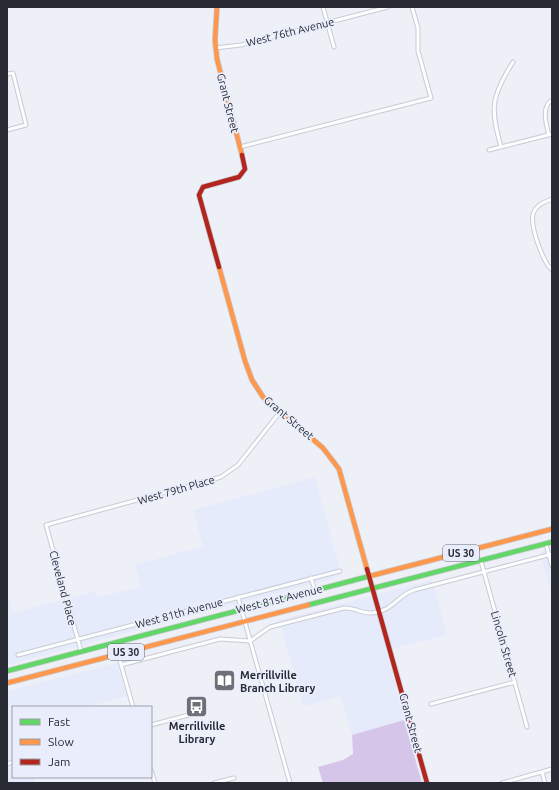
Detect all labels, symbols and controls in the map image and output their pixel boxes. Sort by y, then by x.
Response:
street label: West 76th Avenue [245,15,335,49]
street label: Grant Street [215,72,241,135]
street label: Grant Street [262,394,317,443]
street label: West 79th Place [136,473,216,507]
road number: US 30 [443,545,479,561]
street label: Cleveland Place [47,549,79,627]
street label: West 81st Avenue [234,582,324,616]
street label: West 81th Avenue [134,596,224,630]
street label: Lincoln Street [489,609,519,679]
road number: US 30 [108,644,144,660]
library icon: Merrillville Branch Library [211,668,237,694]
place label: Merrillville Branch Library [240,669,316,694]
street label: Grant Street [397,692,425,755]
bus stop icon: Merrillville Library [184,693,210,719]
legend [12,706,152,778]
text: Fast [48,715,70,728]
place label: Merrillville Library [169,720,225,745]
text: Slow [48,735,74,748]
text: Jam [48,755,70,768]

